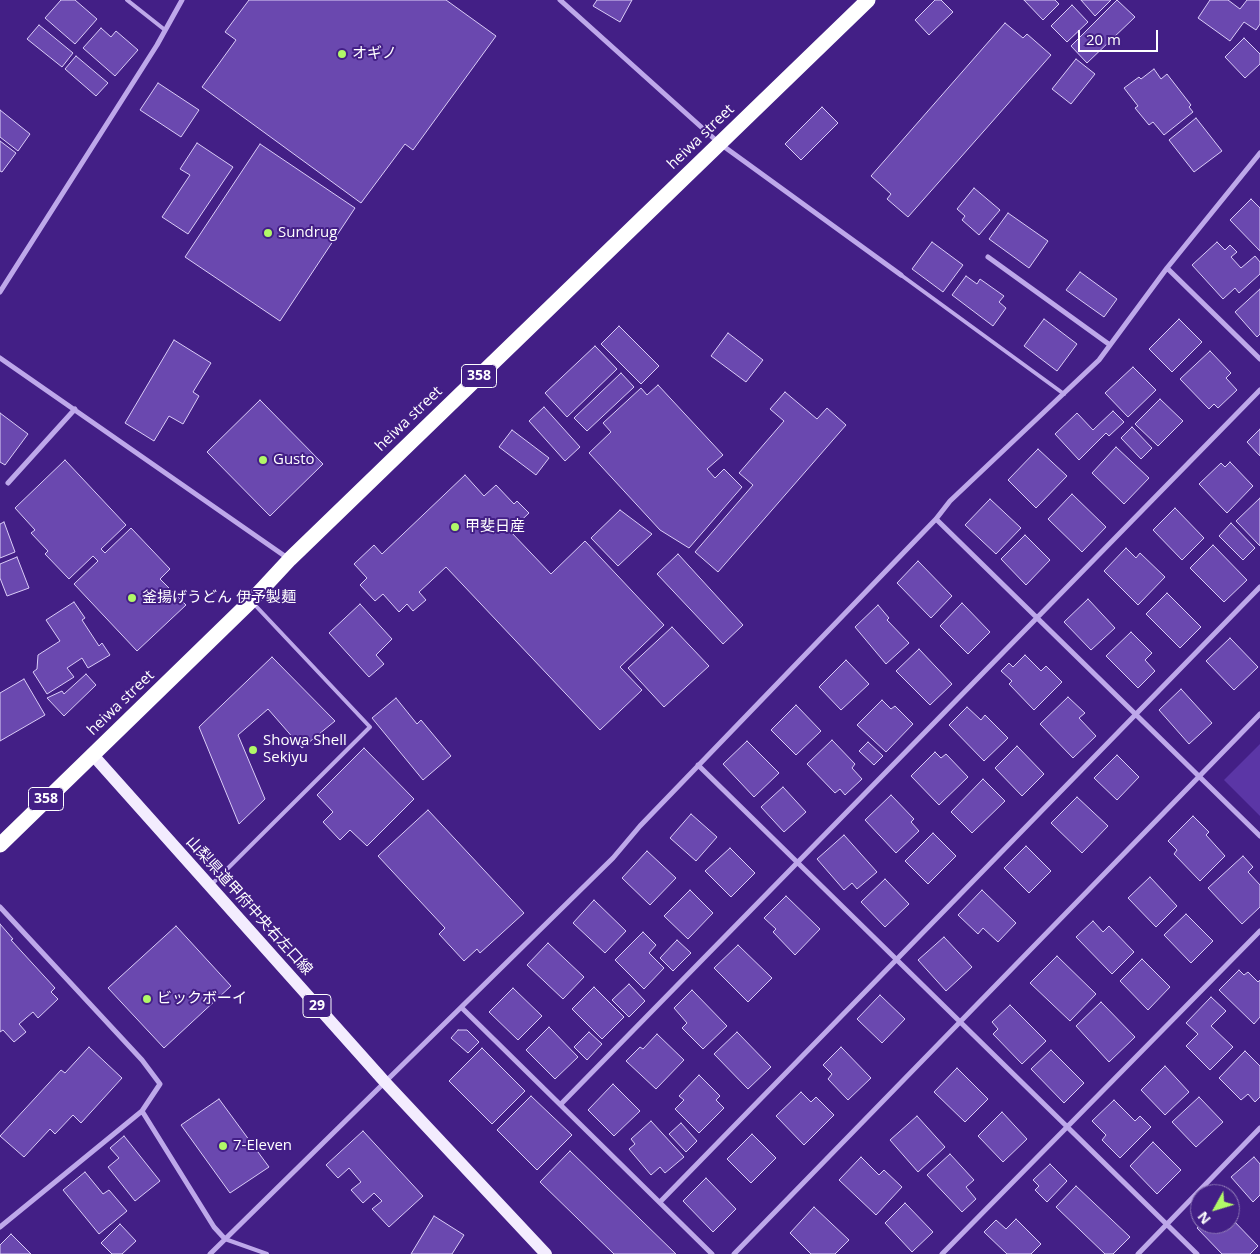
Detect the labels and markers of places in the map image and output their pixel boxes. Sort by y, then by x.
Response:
place label: オギノ [352,45,397,63]
marker: オギノ [336,48,348,60]
place label: Sundrug [278,224,337,242]
marker: Sundrug [262,227,274,239]
place label: Gusto [273,451,315,469]
marker: Gusto [257,454,269,466]
place label: 甲斐日産 [465,518,525,536]
marker: 甲斐日産 [449,521,461,533]
place label: 釜揚げうどん 伊予製麺 [142,589,296,607]
marker: 釜揚げうどん 伊予製麺 [126,592,138,604]
place label: Showa Shell Sekiyu [263,732,347,767]
marker: Showa Shell Sekiyu [247,744,259,756]
place label: ビックボーイ [157,990,247,1008]
marker: ビックボーイ [141,993,153,1005]
place label: 7-Eleven [233,1137,292,1155]
marker: 7-Eleven [217,1140,229,1152]

